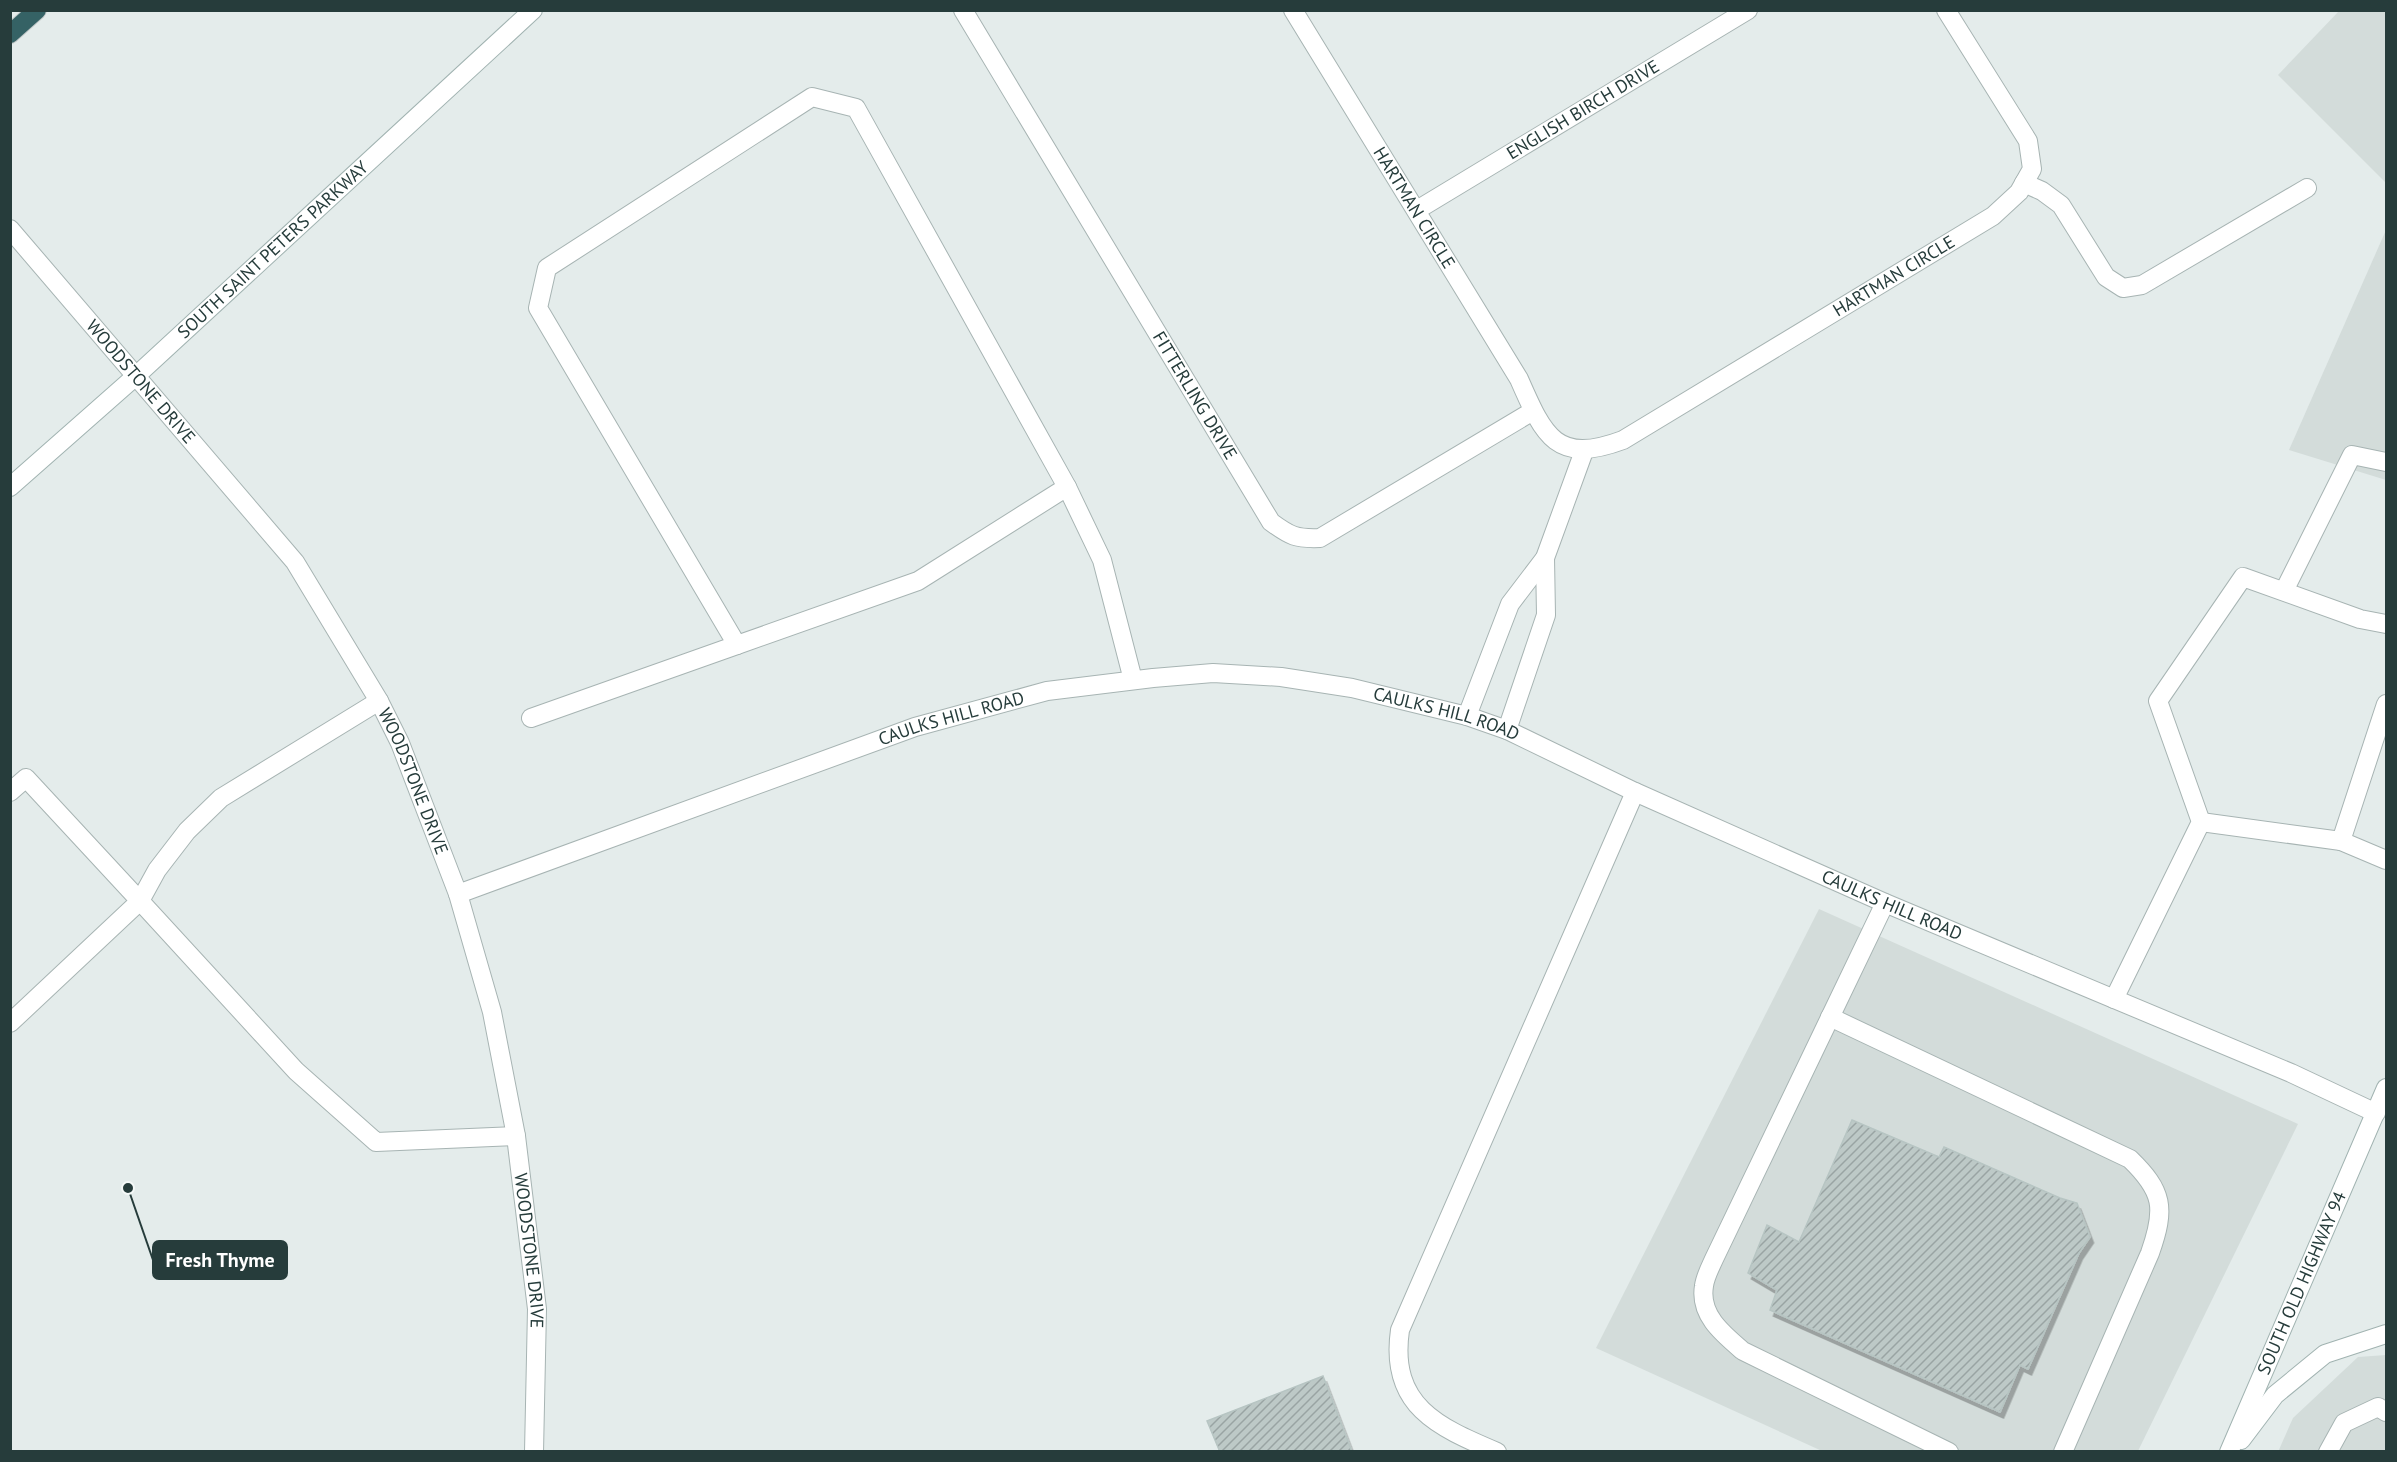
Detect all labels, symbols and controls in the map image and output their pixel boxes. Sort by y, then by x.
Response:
street label: ENGLISH BIRCH DRIVE [1502,54,1663,164]
street label: HARTMAN CIRCLE [1369,142,1461,273]
street label: SOUTH SAINT PETERS PARKWAY [172,156,373,343]
street label: HARTMAN CIRCLE [1828,230,1959,321]
street label: WOODSTONE DRIVE [82,315,201,448]
street label: FITTERLING DRIVE [1148,327,1243,464]
street label: CAULKS HILL ROAD [1371,682,1523,745]
street label: CAULKS HILL ROAD [875,686,1027,750]
street label: WOODSTONE DRIVE [373,704,454,857]
street label: CAULKS HILL ROAD [1818,864,1966,945]
street label: WOODSTONE DRIVE [510,1172,549,1329]
street label: SOUTH OLD HIGHWAY 94 [2252,1188,2351,1378]
callout: Fresh Thyme [153,1241,287,1279]
text: Fresh Thyme [165,1247,275,1273]

